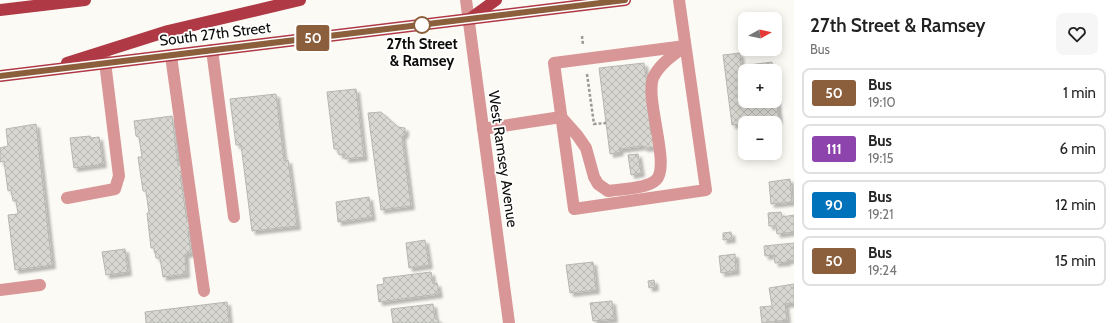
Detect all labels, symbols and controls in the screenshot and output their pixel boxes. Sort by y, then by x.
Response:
north arrow [738,12,782,56]
map controls [738,12,782,160]
button: heart [1056,13,1098,55]
text: 27th Street & Ramsey [810,14,986,37]
marker: 27th Street & Ramsey [413,16,431,34]
street label: South 27th Street [158,18,272,50]
line badge: 50 [295,25,331,51]
text: 50 [304,29,322,47]
place label: 27th Street & Ramsey [386,35,458,70]
text: Bus [810,41,830,57]
button: + [738,64,782,108]
text: Bus [868,76,892,94]
text: 50 [825,84,843,102]
text: 1 min [1063,84,1096,102]
street label: West Ramsey Avenue [485,90,522,229]
text: 19:10 [868,94,896,110]
button: − [738,116,782,160]
text: Bus [868,132,892,150]
text: 111 [826,140,842,158]
text: 6 min [1059,140,1096,158]
text: 19:15 [868,150,894,166]
text: Bus [868,188,892,206]
text: 90 [825,196,843,214]
text: 12 min [1055,196,1096,214]
text: 19:21 [868,206,893,222]
text: Bus [868,244,892,262]
text: 50 [825,252,843,270]
text: 15 min [1055,252,1096,270]
text: 19:24 [868,262,897,278]

